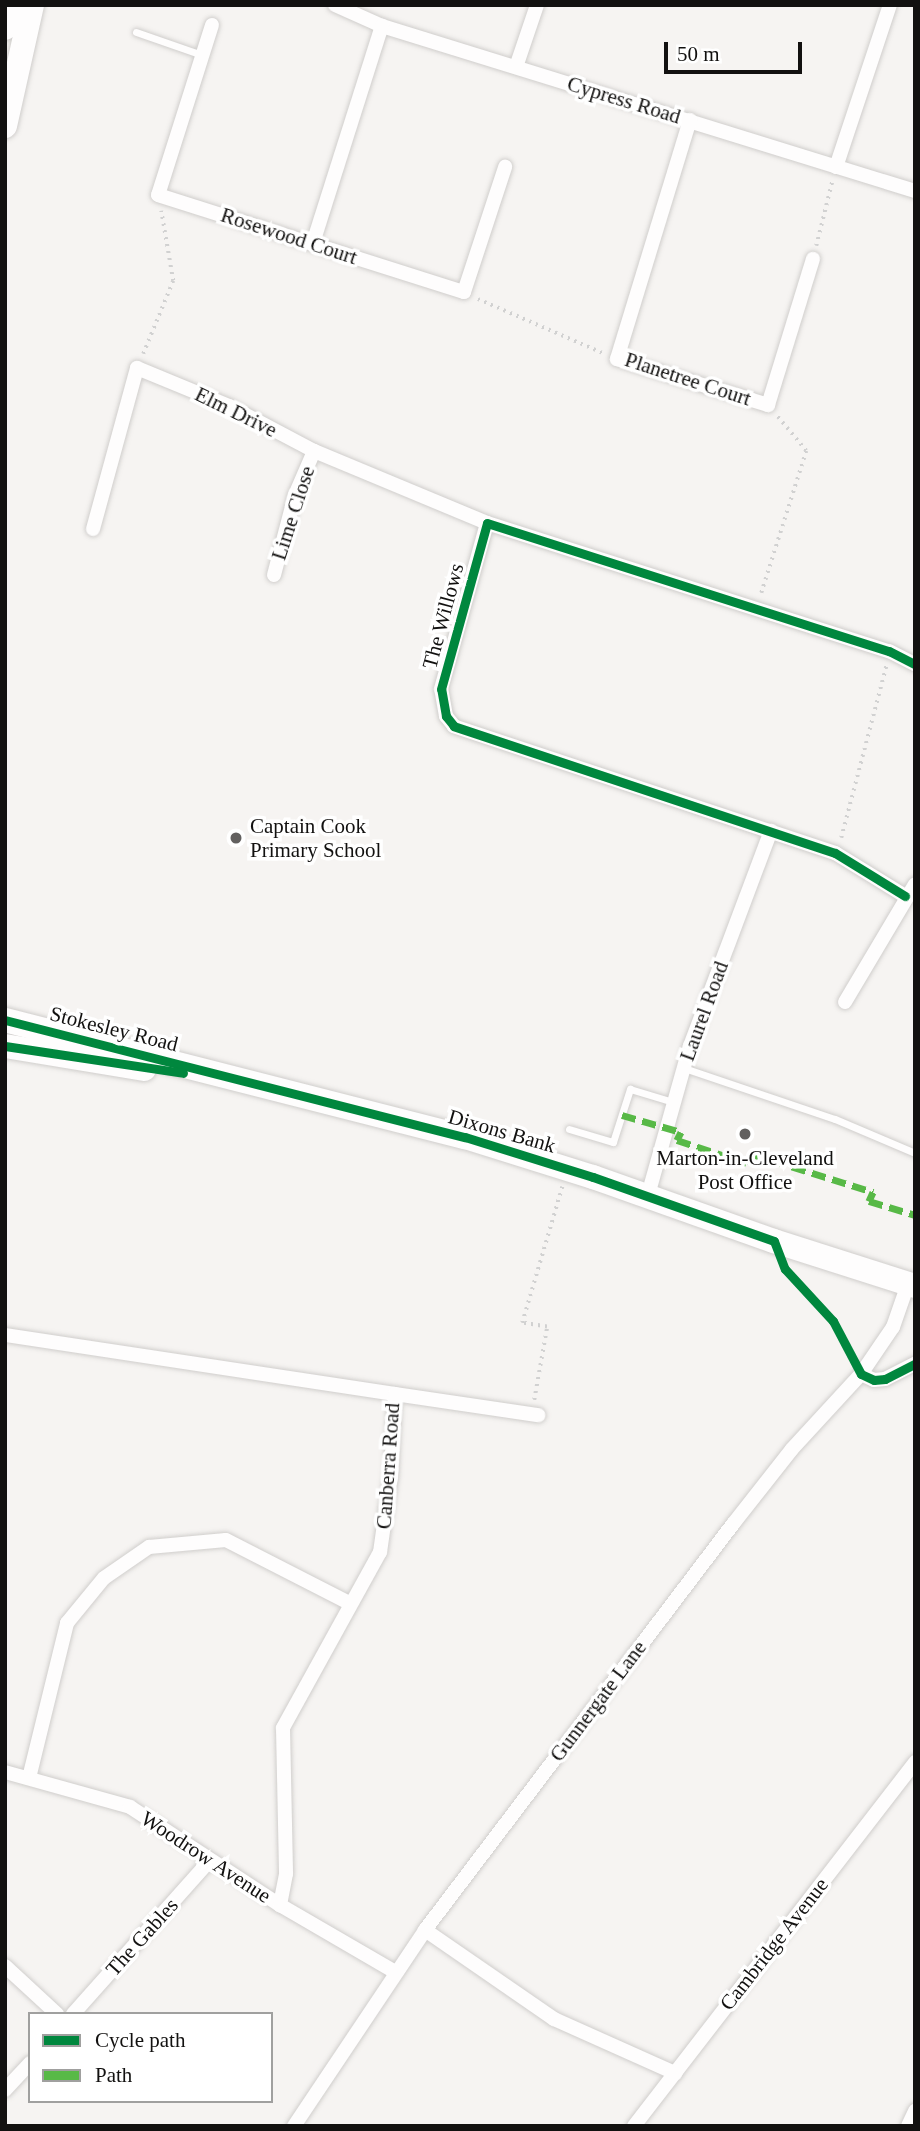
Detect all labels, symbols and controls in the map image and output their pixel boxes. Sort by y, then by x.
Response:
scale bar [668,28,806,72]
text: 50 m [677,42,720,66]
street label: Cypress Road [564,71,684,129]
street label: Rosewood Court [218,202,360,270]
street label: Planetree Court [622,347,754,411]
street label: Elm Drive [191,381,281,443]
street label: Lime Close [266,463,320,563]
street label: The Willows [417,560,469,672]
place label: Captain Cook Primary School [250,813,381,863]
marker: Captain Cook Primary School [228,830,244,846]
street label: Laurel Road [674,958,734,1064]
street label: Stokesley Road [47,1001,181,1057]
street label: Dixons Bank [446,1104,558,1158]
marker: Marton-in-Cleveland Post Office [737,1126,753,1142]
place label: Marton-in-Cleveland Post Office [656,1145,834,1195]
street label: Canberra Road [371,1402,405,1530]
street label: Gunnergate Lane [544,1636,652,1766]
street label: Woodrow Avenue [136,1805,276,1909]
street label: Cambridge Avenue [714,1872,834,2016]
street label: The Gables [100,1893,184,1981]
legend [28,2012,273,2103]
text: Cycle path [95,2028,185,2052]
text: Path [95,2063,132,2087]

